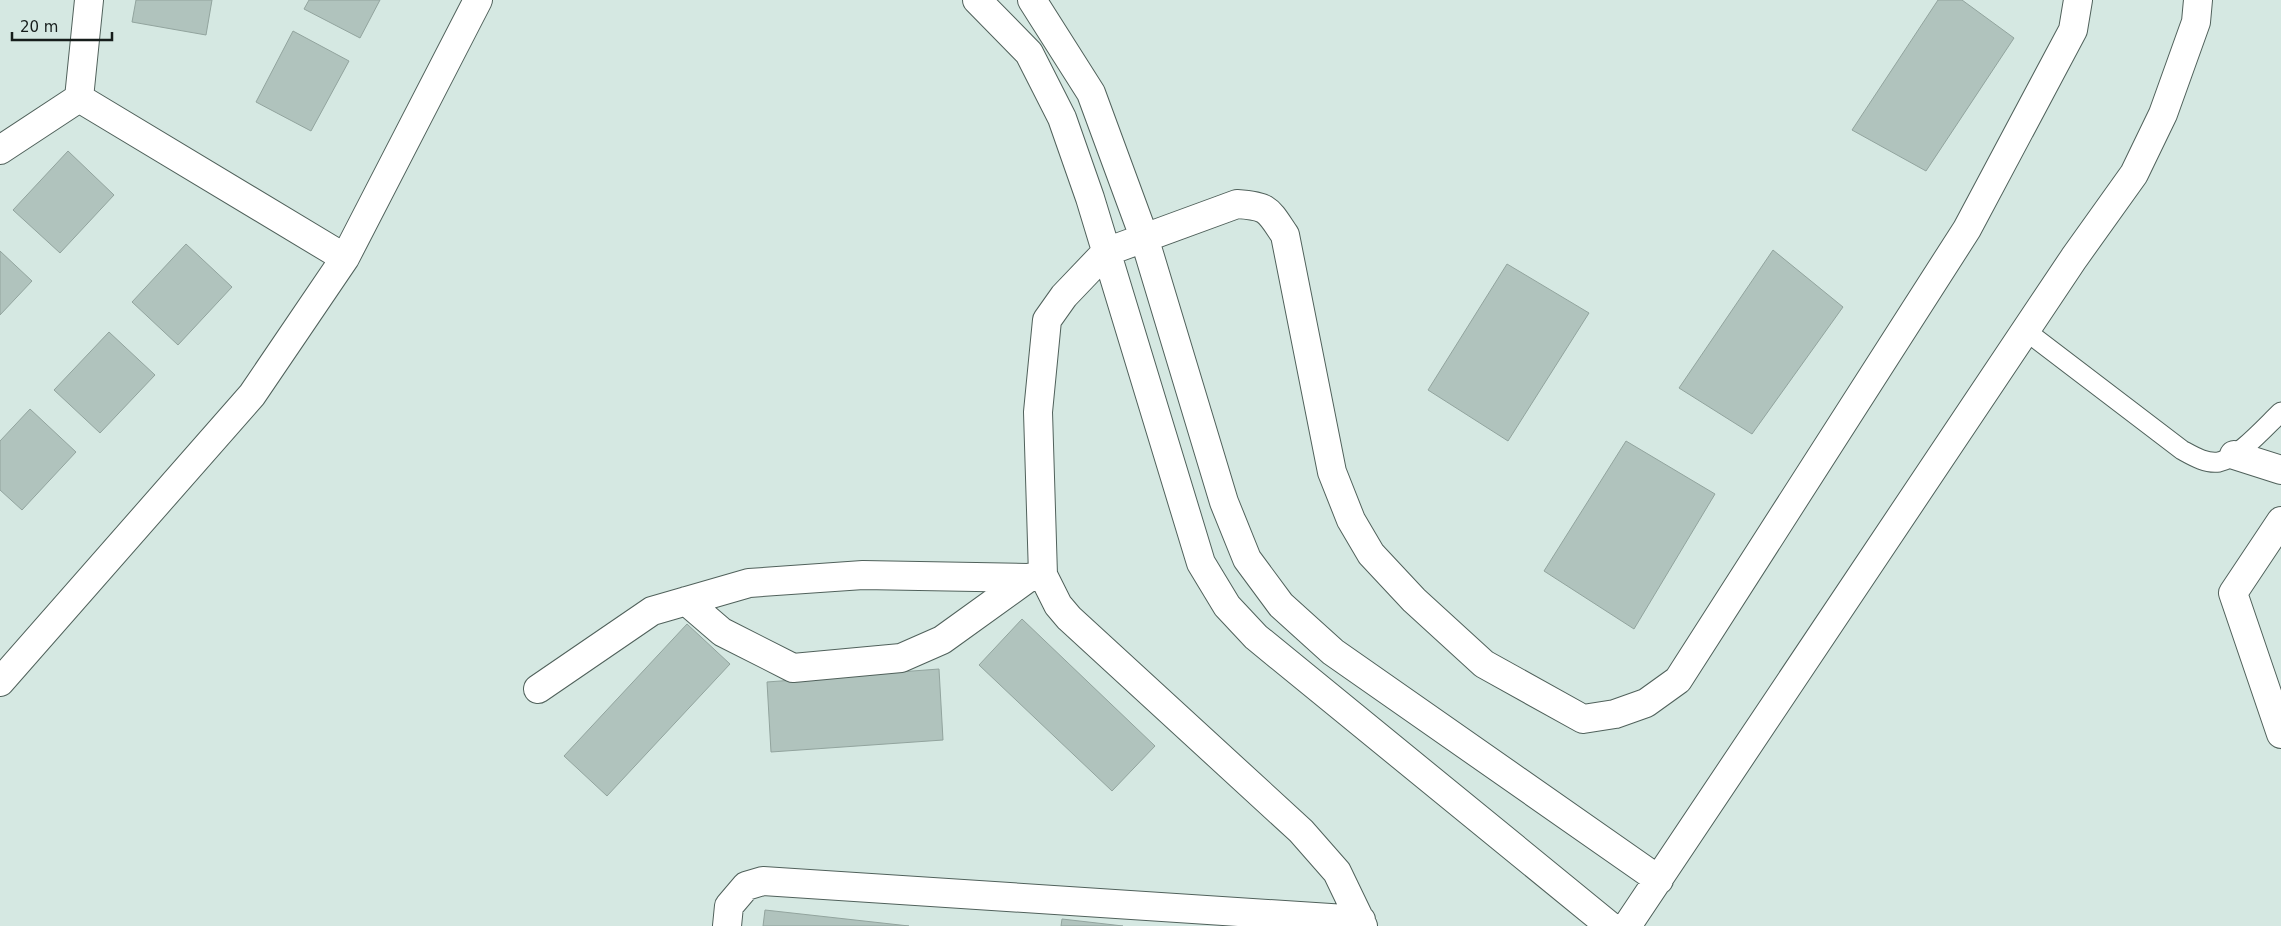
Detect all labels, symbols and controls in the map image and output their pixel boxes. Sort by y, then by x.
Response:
scale bar [12,10,112,42]
text: 20 m [20,18,58,36]

